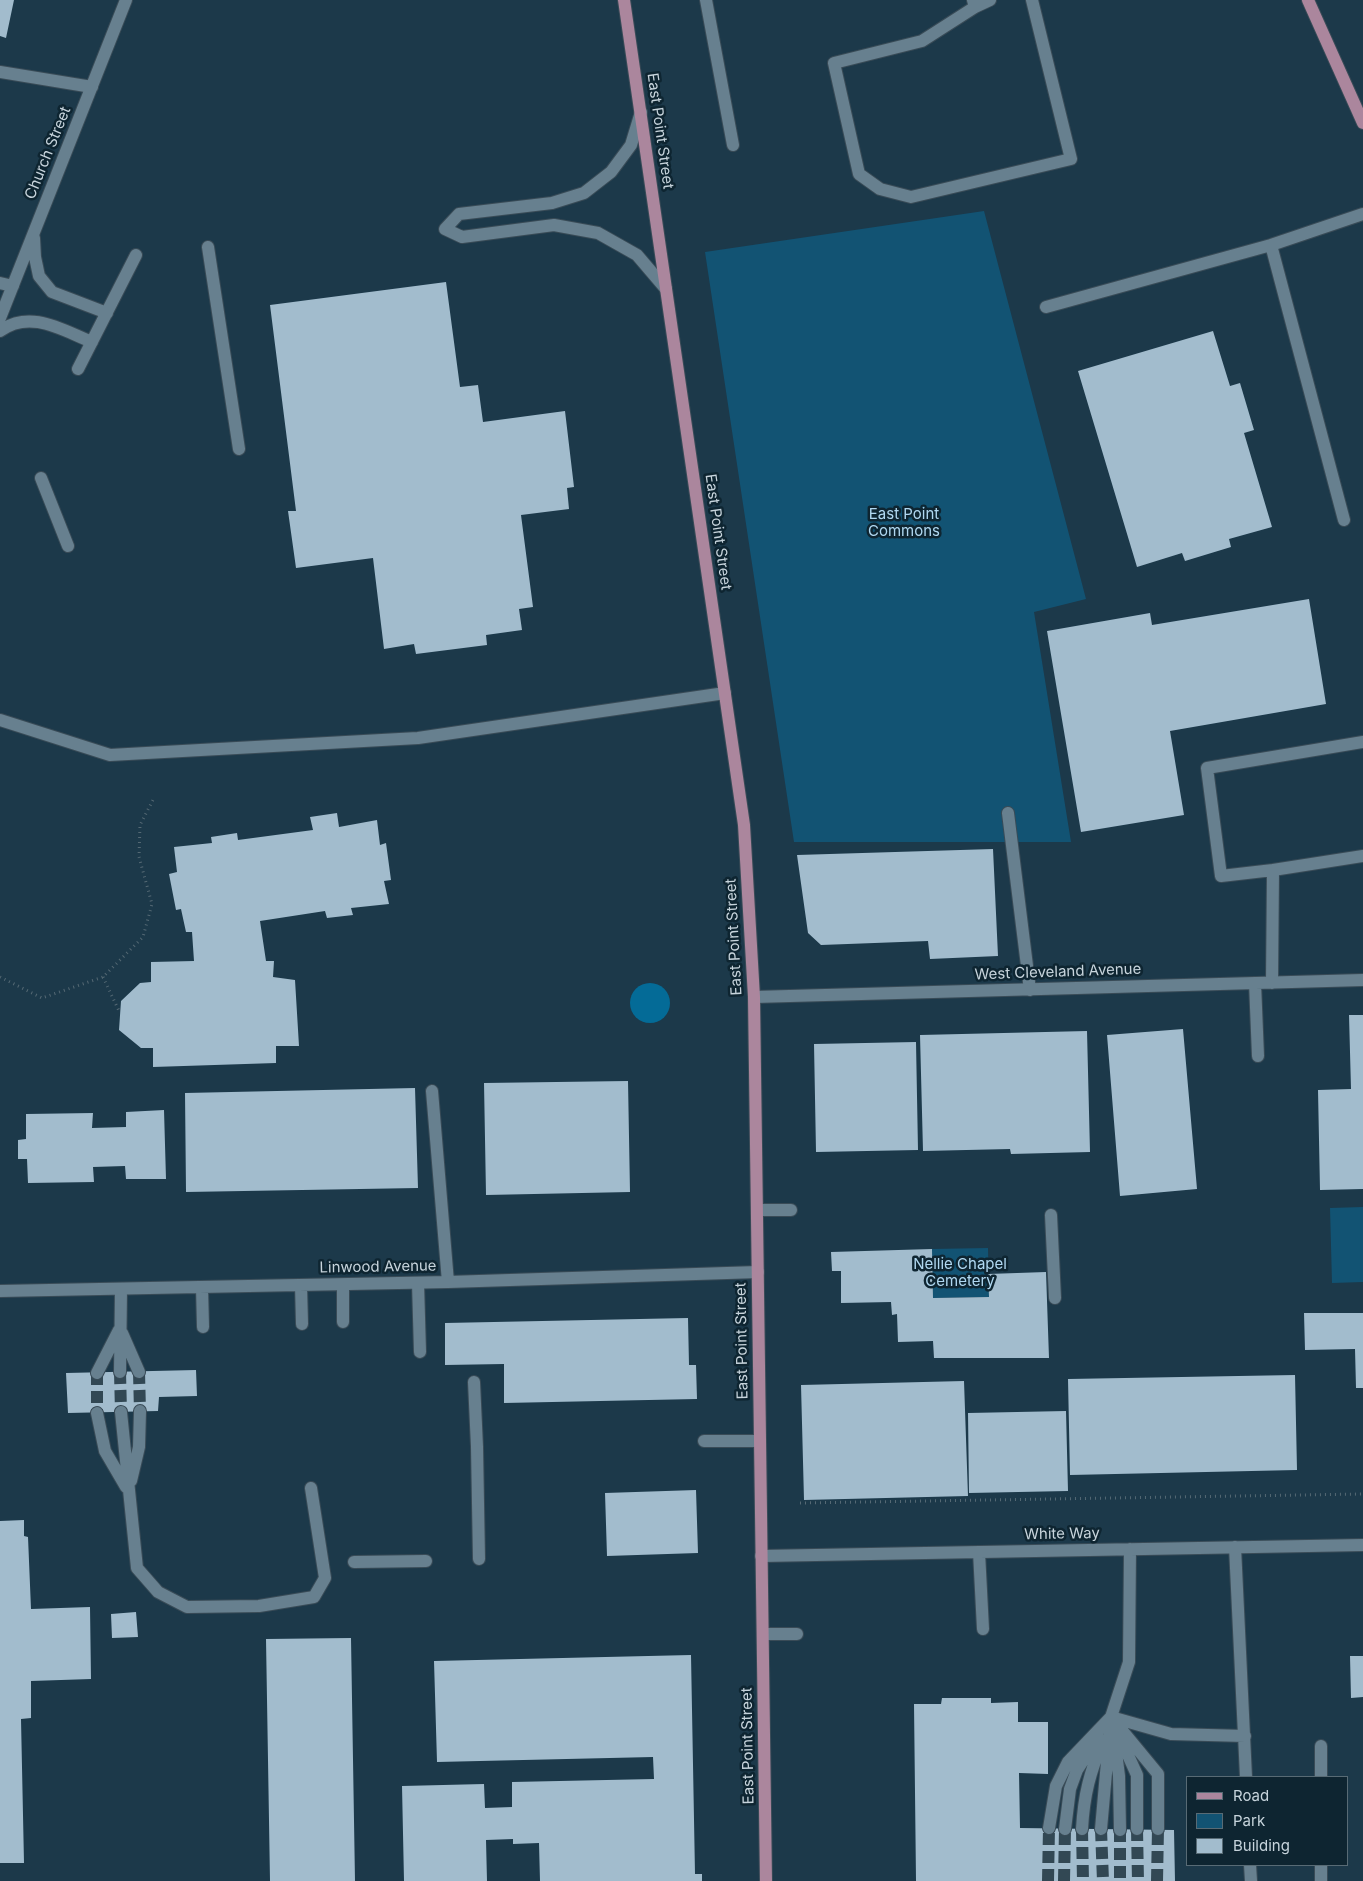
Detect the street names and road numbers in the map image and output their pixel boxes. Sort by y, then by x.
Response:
street label: East Point Street [643,72,677,190]
street label: Church Street [21,104,75,202]
street label: East Point Street [701,473,735,591]
street label: East Point Street [722,878,746,996]
street label: West Cleveland Avenue [974,960,1142,984]
street label: Linwood Avenue [319,1257,437,1277]
street label: East Point Street [732,1282,752,1400]
street label: White Way [1024,1524,1100,1544]
street label: East Point Street [738,1687,758,1805]

